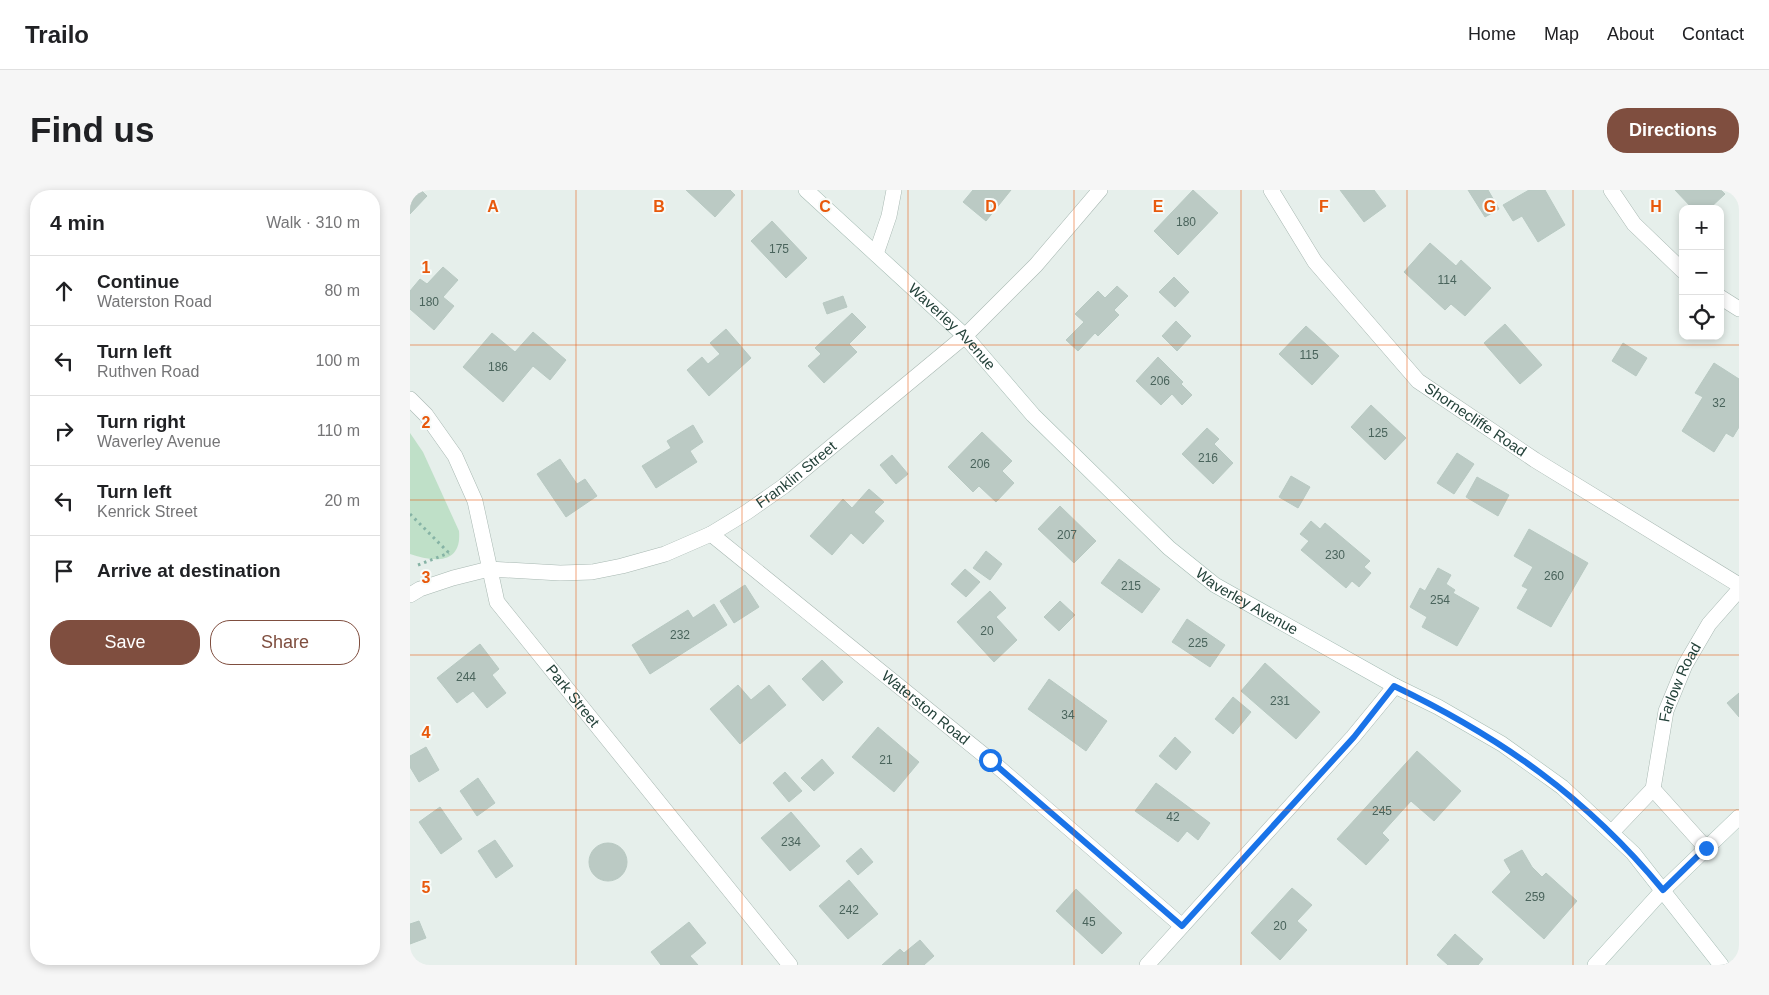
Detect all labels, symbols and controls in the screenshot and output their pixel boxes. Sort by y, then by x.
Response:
text: Trailo [25,21,89,48]
text: Home [1468,24,1516,44]
text: Map [1544,24,1579,44]
text: About [1607,24,1654,44]
text: Contact [1682,24,1744,44]
button: Directions [1607,108,1739,153]
text: Find us [30,110,154,149]
text: A [487,198,499,215]
text: B [653,198,665,215]
text: C [819,198,831,215]
text: D [985,198,997,215]
text: E [1153,198,1164,215]
text: F [1319,198,1329,215]
text: G [1484,198,1496,215]
text: H [1650,198,1662,215]
map controls [1679,205,1724,340]
button: + [1679,205,1724,250]
text: 4 min [50,211,105,234]
text: Walk · 310 m [266,214,360,231]
house number: 180 [1176,215,1196,229]
house number: 175 [769,242,789,256]
button: − [1679,250,1724,295]
text: 1 [422,259,431,276]
text: Continue [97,271,179,292]
house number: 114 [1437,273,1457,287]
icon: ahead [50,277,78,305]
street label: Waverley Avenue [905,279,999,373]
text: 80 m [324,282,360,299]
text: Waterston Road [97,293,212,310]
house number: 180 [419,295,439,309]
button: locate [1679,295,1724,340]
text: Turn left [97,341,172,362]
icon: left [50,347,78,375]
house number: 115 [1299,348,1319,362]
text: 100 m [316,352,360,369]
house number: 186 [488,360,508,374]
text: Ruthven Road [97,363,199,380]
house number: 206 [1150,374,1170,388]
street label: Shornecliffe Road [1422,379,1530,460]
house number: 32 [1712,396,1726,410]
text: Turn right [97,411,185,432]
text: 2 [422,414,431,431]
icon: right [50,417,78,445]
text: 110 m [317,422,360,439]
house number: 125 [1368,426,1388,440]
text: Waverley Avenue [97,433,221,450]
street label: Franklin Street [752,437,840,511]
house number: 216 [1198,451,1218,465]
house number: 206 [970,457,990,471]
text: Turn left [97,481,172,502]
icon: left [50,487,78,515]
text: 20 m [324,492,360,509]
text: Kenrick Street [97,503,197,520]
house number: 207 [1057,528,1077,542]
house number: 230 [1325,548,1345,562]
icon: arrive [50,557,78,585]
text: Arrive at destination [97,560,281,581]
street label: Waverley Avenue [1193,564,1301,638]
text: 3 [422,569,431,586]
house number: 260 [1544,569,1564,583]
house number: 215 [1121,579,1141,593]
house number: 254 [1430,593,1450,607]
button: Save [50,620,200,665]
button: Share [210,620,360,665]
house number: 20 [980,624,994,638]
house number: 232 [670,628,690,642]
house number: 225 [1188,636,1208,650]
street label: Farlow Road [1655,639,1704,723]
street label: Park Street [543,661,604,731]
street label: Waterston Road [879,667,973,748]
house number: 244 [456,670,476,684]
house number: 231 [1270,694,1290,708]
house number: 34 [1061,708,1075,722]
text: 4 [422,724,431,741]
route start [979,749,1002,772]
house number: 21 [879,753,893,767]
house number: 245 [1372,804,1392,818]
house number: 42 [1166,810,1180,824]
house number: 234 [781,835,801,849]
route end [1695,837,1718,860]
text: 5 [422,879,431,896]
house number: 259 [1525,890,1545,904]
house number: 242 [839,903,859,917]
house number: 45 [1082,915,1096,929]
house number: 20 [1273,919,1287,933]

